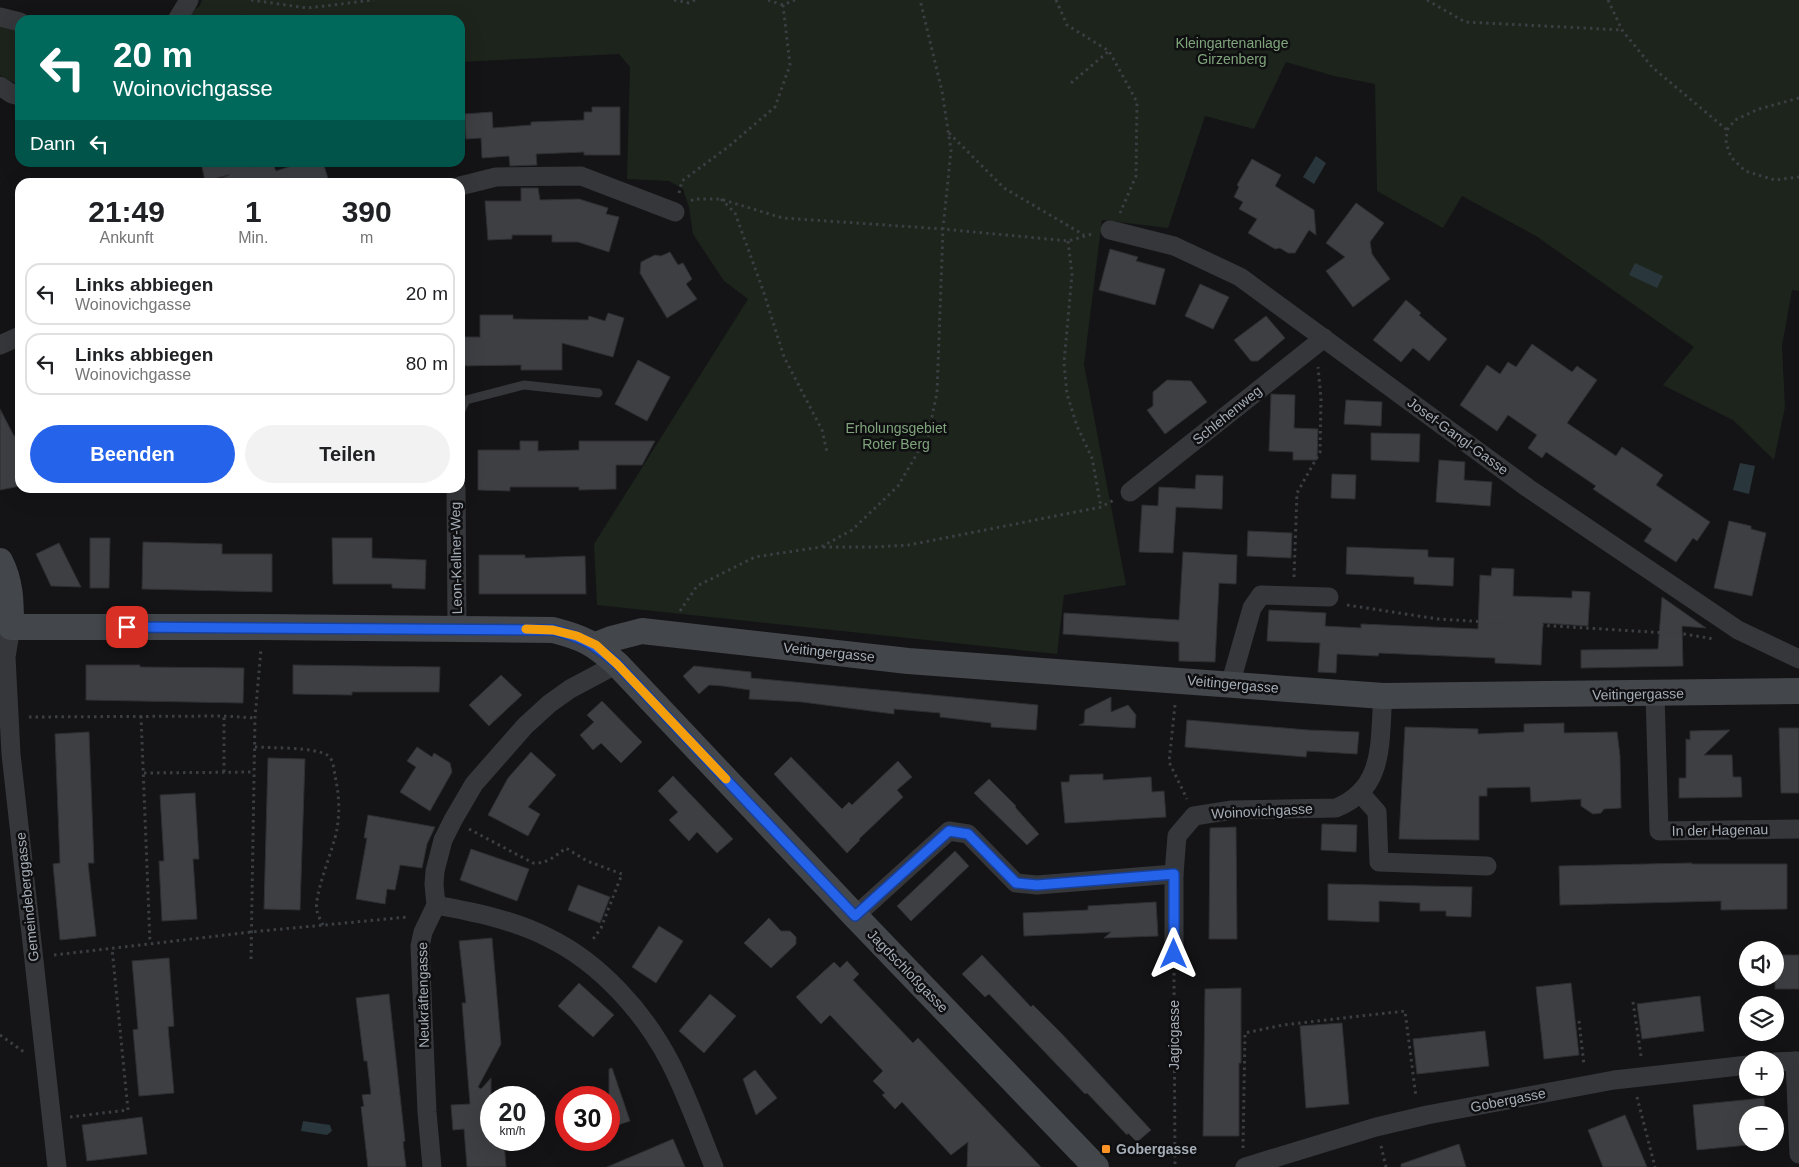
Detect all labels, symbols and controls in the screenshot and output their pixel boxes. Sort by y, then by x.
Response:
icon: left [30,35,95,100]
text: 20 m [113,35,193,74]
park label: Kleingartenanlage Girzenberg [1176,35,1289,67]
text: Woinovichgasse [113,76,273,101]
icon: left [85,130,113,158]
text: Dann [30,133,75,154]
text: 21:49 [88,195,165,228]
text: 1 [245,195,262,228]
text: 390 [342,195,392,228]
text: Ankunft [99,229,154,246]
text: Min. [238,229,268,246]
text: m [360,229,373,246]
text: Links abbiegen [75,274,213,295]
icon: left [32,280,60,308]
text: 20 m [406,283,448,304]
text: Woinovichgasse [75,296,191,313]
text: Links abbiegen [75,344,213,365]
icon: left [32,350,60,378]
text: 80 m [406,353,448,374]
text: Woinovichgasse [75,366,191,383]
street label: Schlehenweg [1189,382,1265,448]
street label: Josef-Gangl-Gasse [1405,394,1512,478]
park label: Erholungsgebiet Roter Berg [845,420,947,452]
button: Beenden [30,425,235,483]
button: Teilen [245,425,450,483]
street label: Leon-Kellner-Weg [447,502,465,614]
pin [106,606,148,648]
icon: arrive [113,613,141,641]
street label: Veitingergasse [782,639,876,665]
street label: Veitingergasse [1187,672,1280,696]
street label: Veitingergasse [1592,685,1684,703]
street label: Woinovichgasse [1211,800,1313,822]
street label: In der Hagenau [1672,821,1768,839]
street label: Gemeindeberggasse [12,831,42,962]
street label: Jagdschloßgasse [864,926,952,1016]
position arrow [1147,927,1199,979]
map controls [1739,941,1784,1151]
button: sound [1739,941,1784,986]
street label: Neukräftengasse [414,942,432,1048]
button: layers [1739,996,1784,1041]
street label: Jagicgasse [1166,1000,1182,1070]
button: + [1739,1051,1784,1096]
street label: Gobergasse [1469,1085,1547,1115]
speed limit sign: 30 [555,1086,620,1151]
text: 20 [499,1098,526,1126]
button: − [1739,1106,1784,1151]
text: km/h [499,1124,526,1138]
place label: Gobergasse [1116,1141,1197,1157]
marker: Gobergasse [1100,1143,1112,1155]

